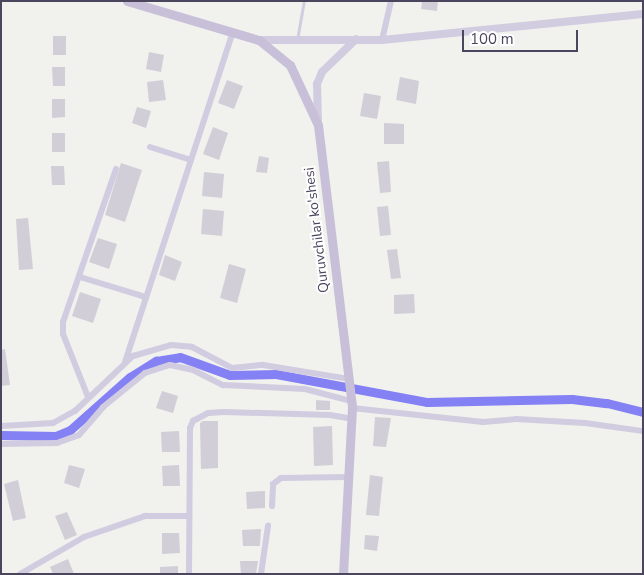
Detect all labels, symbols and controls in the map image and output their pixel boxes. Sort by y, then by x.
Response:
scale bar [464,20,580,52]
text: 100 m [470,29,514,49]
street label: Quruvchilar ko'shesi [301,166,333,294]

